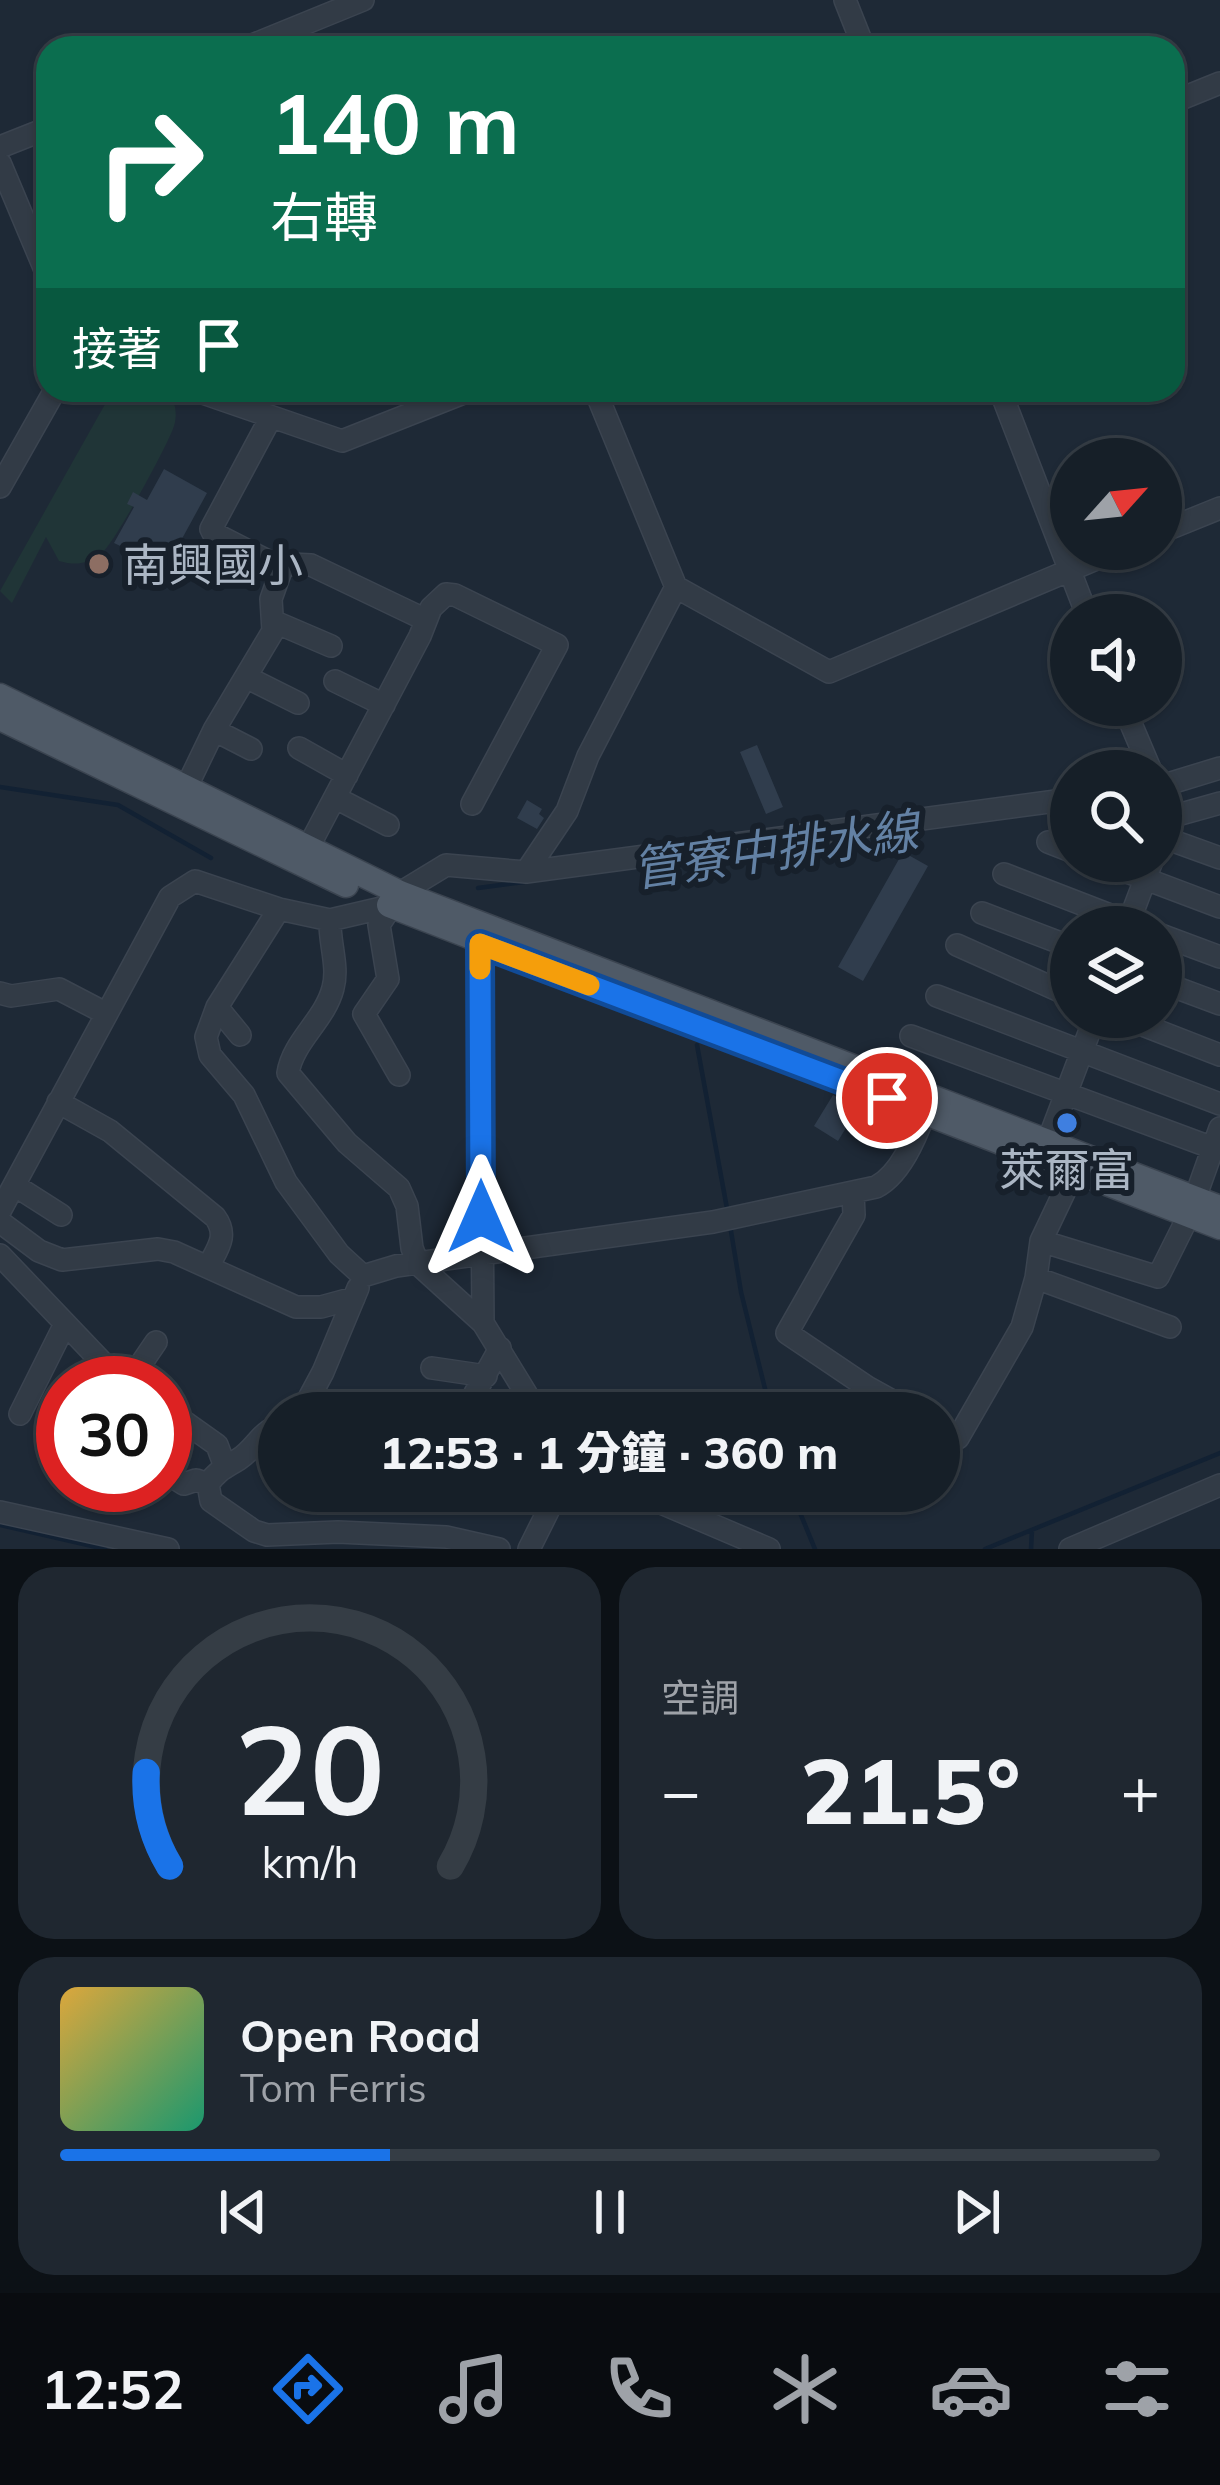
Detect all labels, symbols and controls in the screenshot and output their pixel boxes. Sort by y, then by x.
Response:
text: 140 m [270,70,520,175]
icon: right [72,84,228,240]
text: 右轉 [270,183,378,251]
icon: arrive [186,312,252,378]
text: 接著 [72,320,162,376]
north arrow [1050,438,1182,570]
map controls [1050,438,1182,1038]
place label: 南興國小 [123,536,303,592]
marker: 南興國小 [86,551,112,577]
button: sound [1050,594,1182,726]
button: search [1050,750,1182,882]
water label: 管寮中排水線 [628,799,927,899]
button: layers [1050,906,1182,1038]
pin [836,1047,938,1149]
icon: arrive [854,1065,920,1131]
marker: 萊爾富 [1054,1110,1080,1136]
place label: 萊爾富 [999,1141,1135,1197]
position arrow [418,1154,544,1280]
speed limit sign: 30 [36,1356,192,1512]
text: 12:53 · 1 分鐘 · 360 m [380,1424,838,1480]
text: 空調 [661,1673,739,1722]
text: 20 [235,1690,384,1846]
text: 21.5° [801,1734,1020,1847]
text: − [661,1749,701,1832]
text: + [1120,1749,1160,1832]
text: km/h [261,1835,358,1889]
text: Open Road [240,2007,481,2063]
text: Tom Ferris [240,2063,427,2112]
icon: previous [210,2179,276,2245]
icon: pause [577,2179,643,2245]
icon: next [944,2179,1010,2245]
icon: directions [266,2347,350,2431]
icon: music [432,2347,516,2431]
icon: phone [597,2347,681,2431]
icon: climate [763,2347,847,2431]
icon: car [929,2347,1013,2431]
icon: filters [1095,2347,1179,2431]
text: 12:52 [41,2355,184,2423]

